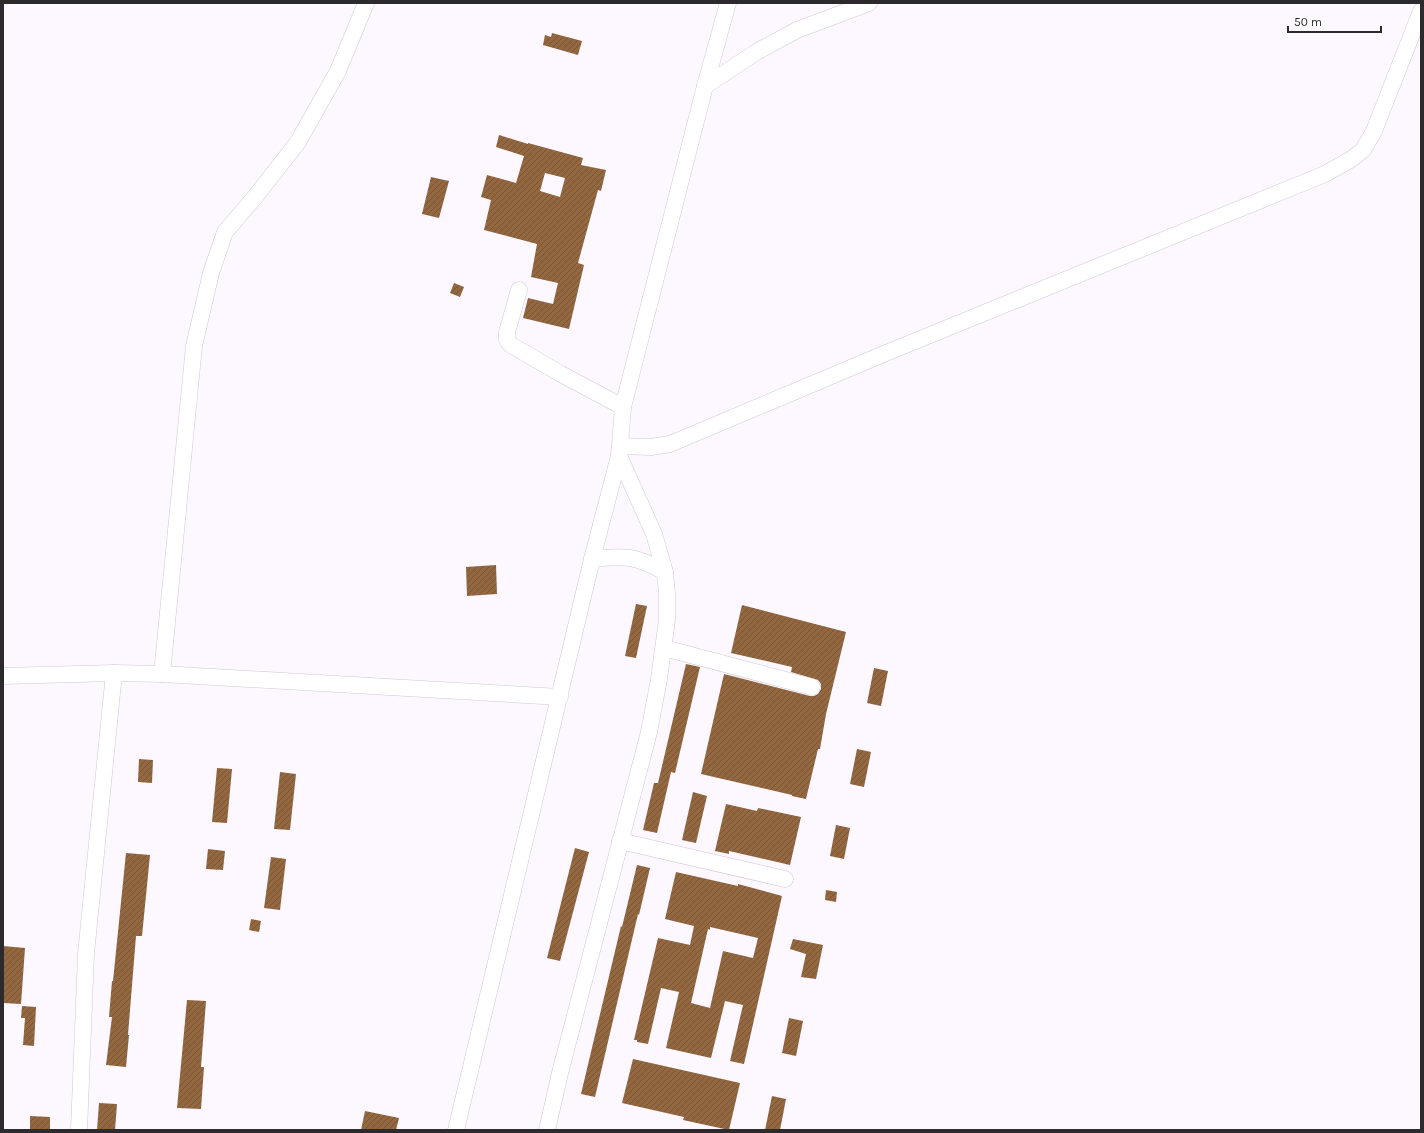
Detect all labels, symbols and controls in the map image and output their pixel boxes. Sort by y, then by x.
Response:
scale bar [1288,8,1381,34]
text: 50 m [1294,15,1322,29]

